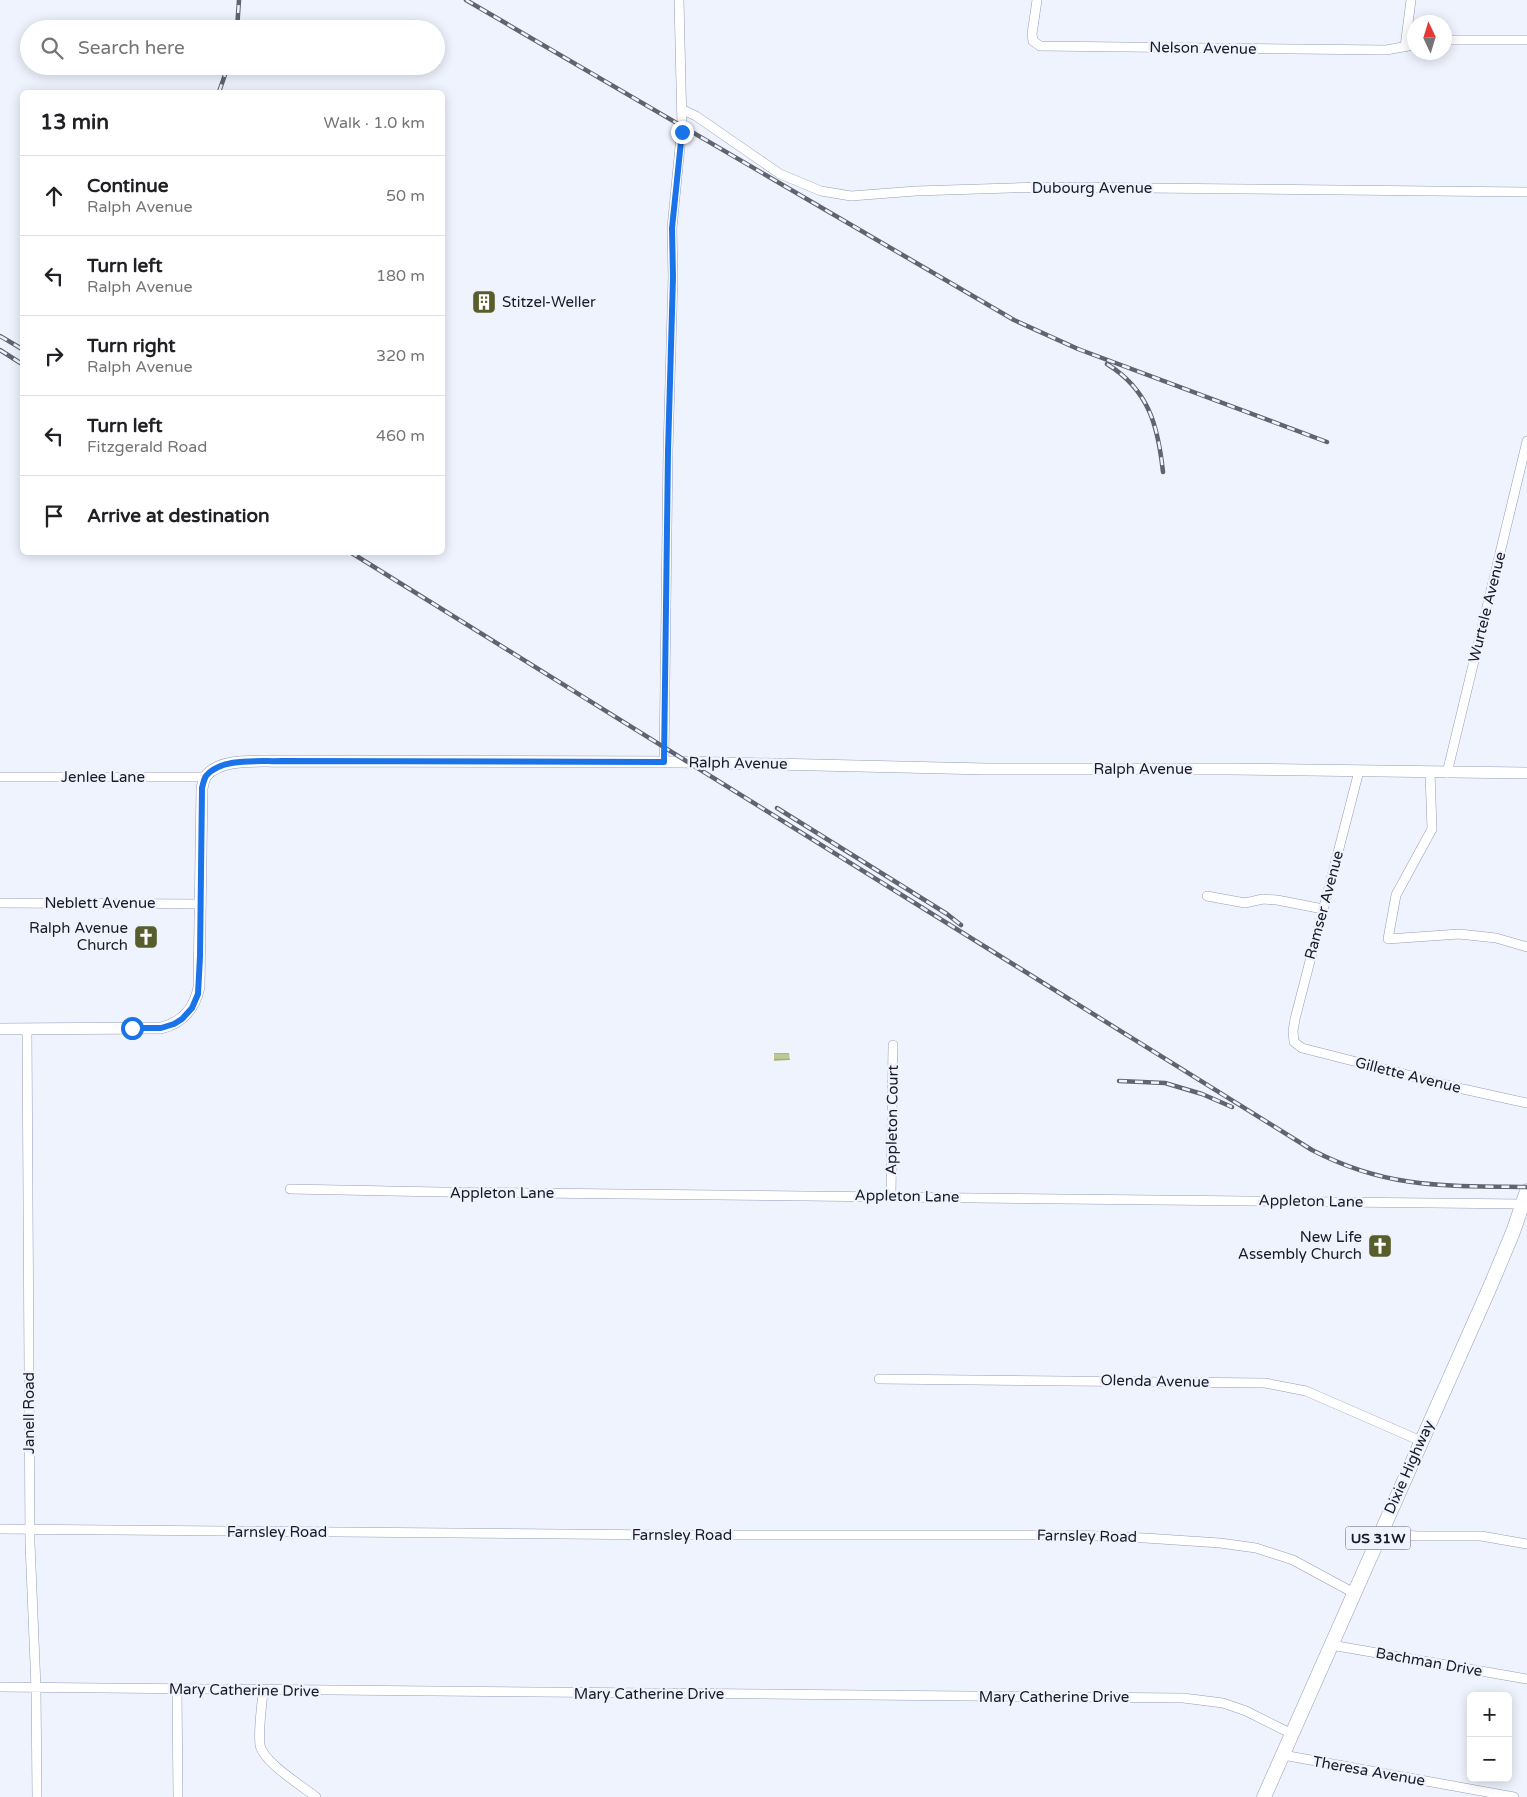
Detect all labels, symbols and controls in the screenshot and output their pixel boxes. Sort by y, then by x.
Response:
north arrow [1407,15,1452,60]
search box [20,20,445,75]
icon: search [38,34,66,62]
text: Search here [78,37,185,59]
street label: Nelson Avenue [1149,38,1257,58]
text: 13 min [40,110,109,135]
text: Walk · 1.0 km [323,113,425,133]
route end [671,121,694,144]
text: Continue [87,175,169,197]
street label: Dubourg Avenue [1032,179,1152,197]
icon: ahead [40,182,68,210]
text: 50 m [386,186,425,206]
text: Ralph Avenue [87,197,193,217]
text: Turn left [87,255,163,277]
icon: left [40,262,68,290]
text: 180 m [376,266,425,286]
text: Ralph Avenue [87,277,193,297]
building icon: Stitzel-Weller [471,289,497,315]
place label: Stitzel-Weller [502,293,596,311]
text: Turn right [87,335,175,357]
icon: right [40,342,68,370]
text: 320 m [376,346,425,366]
text: Ralph Avenue [87,357,193,377]
text: Turn left [87,415,163,437]
icon: left [40,422,68,450]
text: 460 m [376,426,425,446]
text: Fitzgerald Road [87,437,207,457]
icon: arrive [40,502,68,530]
text: Arrive at destination [87,505,270,527]
street label: Wurtele Avenue [1465,550,1509,664]
street label: Ralph Avenue [688,753,788,773]
street label: Ralph Avenue [1093,760,1193,778]
street label: Jenlee Lane [61,768,145,786]
street label: Ramser Avenue [1301,849,1347,961]
street label: Neblett Avenue [44,894,156,912]
place label: Ralph Avenue Church [29,919,128,954]
church icon: Ralph Avenue Church [133,924,159,950]
route start [121,1017,144,1040]
street label: Gillette Avenue [1353,1053,1463,1097]
street label: Appleton Court [882,1065,902,1175]
street label: Appleton Lane [450,1184,554,1202]
street label: Appleton Lane [854,1186,960,1206]
street label: Appleton Lane [1258,1191,1364,1211]
place label: New Life Assembly Church [1238,1228,1362,1263]
church icon: New Life Assembly Church [1367,1233,1393,1259]
street label: Olenda Avenue [1100,1371,1210,1391]
street label: Janell Road [20,1372,38,1454]
street label: Dixie Highway [1380,1417,1438,1517]
street label: Farnsley Road [227,1523,327,1541]
street label: Farnsley Road [632,1526,732,1544]
street label: Farnsley Road [1037,1526,1137,1546]
road number: US 31W [1346,1526,1410,1550]
street label: Bachman Drive [1374,1644,1484,1680]
street label: Mary Catherine Drive [169,1680,319,1700]
street label: Mary Catherine Drive [574,1685,724,1703]
street label: Mary Catherine Drive [979,1688,1129,1706]
map controls [1467,1692,1512,1782]
button: + [1467,1692,1512,1737]
button: − [1467,1737,1512,1782]
street label: Theresa Avenue [1311,1752,1427,1790]

